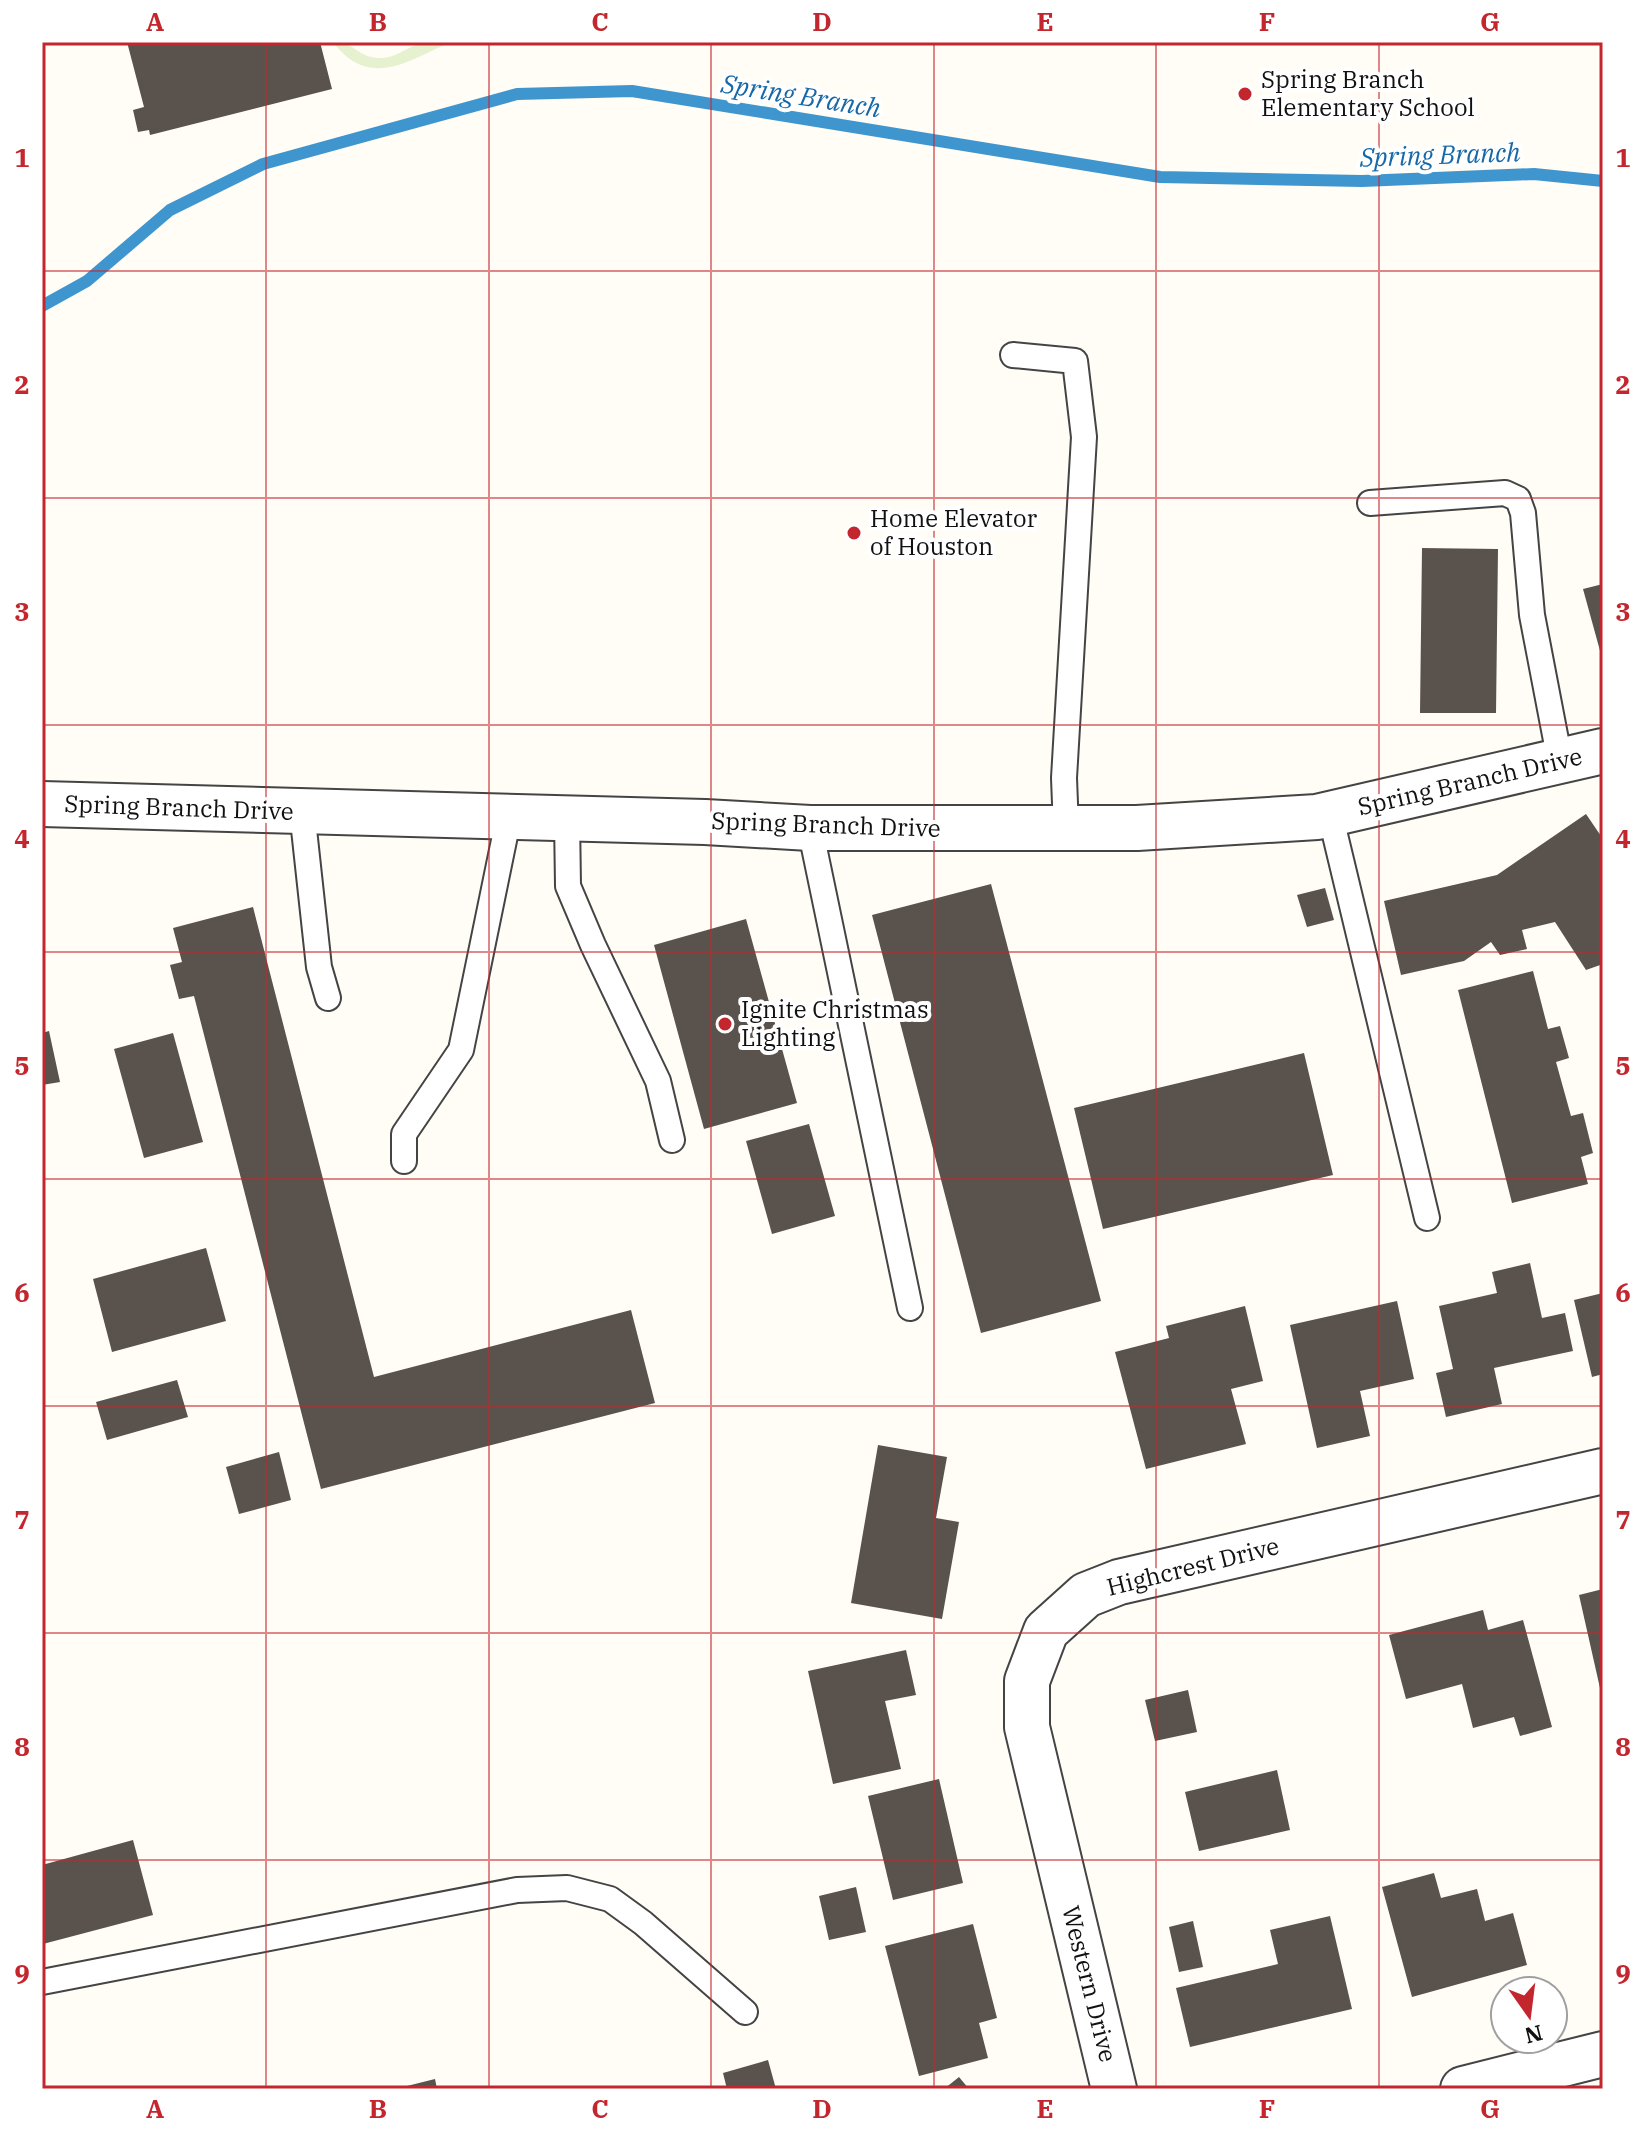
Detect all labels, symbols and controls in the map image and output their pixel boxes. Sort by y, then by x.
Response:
text: A [146,4,164,38]
text: B [369,4,387,38]
text: C [591,4,609,38]
text: D [812,4,832,38]
text: E [1036,4,1054,38]
text: F [1259,4,1275,38]
text: G [1480,4,1500,38]
place label: Spring Branch Elementary School [1261,63,1475,123]
water label: Spring Branch [718,65,884,124]
marker: Spring Branch Elementary School [1236,85,1254,103]
water label: Spring Branch [1358,134,1522,174]
text: 1 [14,140,30,174]
text: 1 [1615,140,1631,174]
text: 2 [14,367,30,401]
text: 2 [1615,367,1631,401]
place label: Home Elevator of Houston [870,502,1038,562]
marker: Home Elevator of Houston [845,524,863,542]
text: 3 [14,594,30,628]
text: 3 [1615,594,1631,628]
street label: Spring Branch Drive [1354,740,1585,822]
street label: Spring Branch Drive [64,787,294,827]
street label: Spring Branch Drive [711,804,941,844]
text: 4 [14,821,30,855]
text: 4 [1615,821,1631,855]
place label: Ignite Christmas Lighting [741,993,929,1053]
marker: Ignite Christmas Lighting [716,1015,734,1033]
text: 5 [14,1048,30,1082]
text: 5 [1615,1048,1631,1082]
text: 6 [14,1275,30,1309]
text: 6 [1615,1275,1631,1309]
text: 7 [14,1502,30,1536]
text: 7 [1615,1502,1631,1536]
street label: Highcrest Drive [1103,1529,1282,1603]
text: 8 [14,1729,30,1763]
text: 8 [1615,1729,1631,1763]
street label: Western Drive [1055,1902,1125,2065]
text: 9 [14,1956,30,1990]
text: 9 [1615,1956,1631,1990]
north arrow [1489,1975,1569,2055]
text: N [1522,2019,1546,2051]
text: A [146,2091,164,2125]
text: B [369,2091,387,2125]
text: C [591,2091,609,2125]
text: D [812,2091,832,2125]
text: E [1036,2091,1054,2125]
text: F [1259,2091,1275,2125]
text: G [1480,2091,1500,2125]

